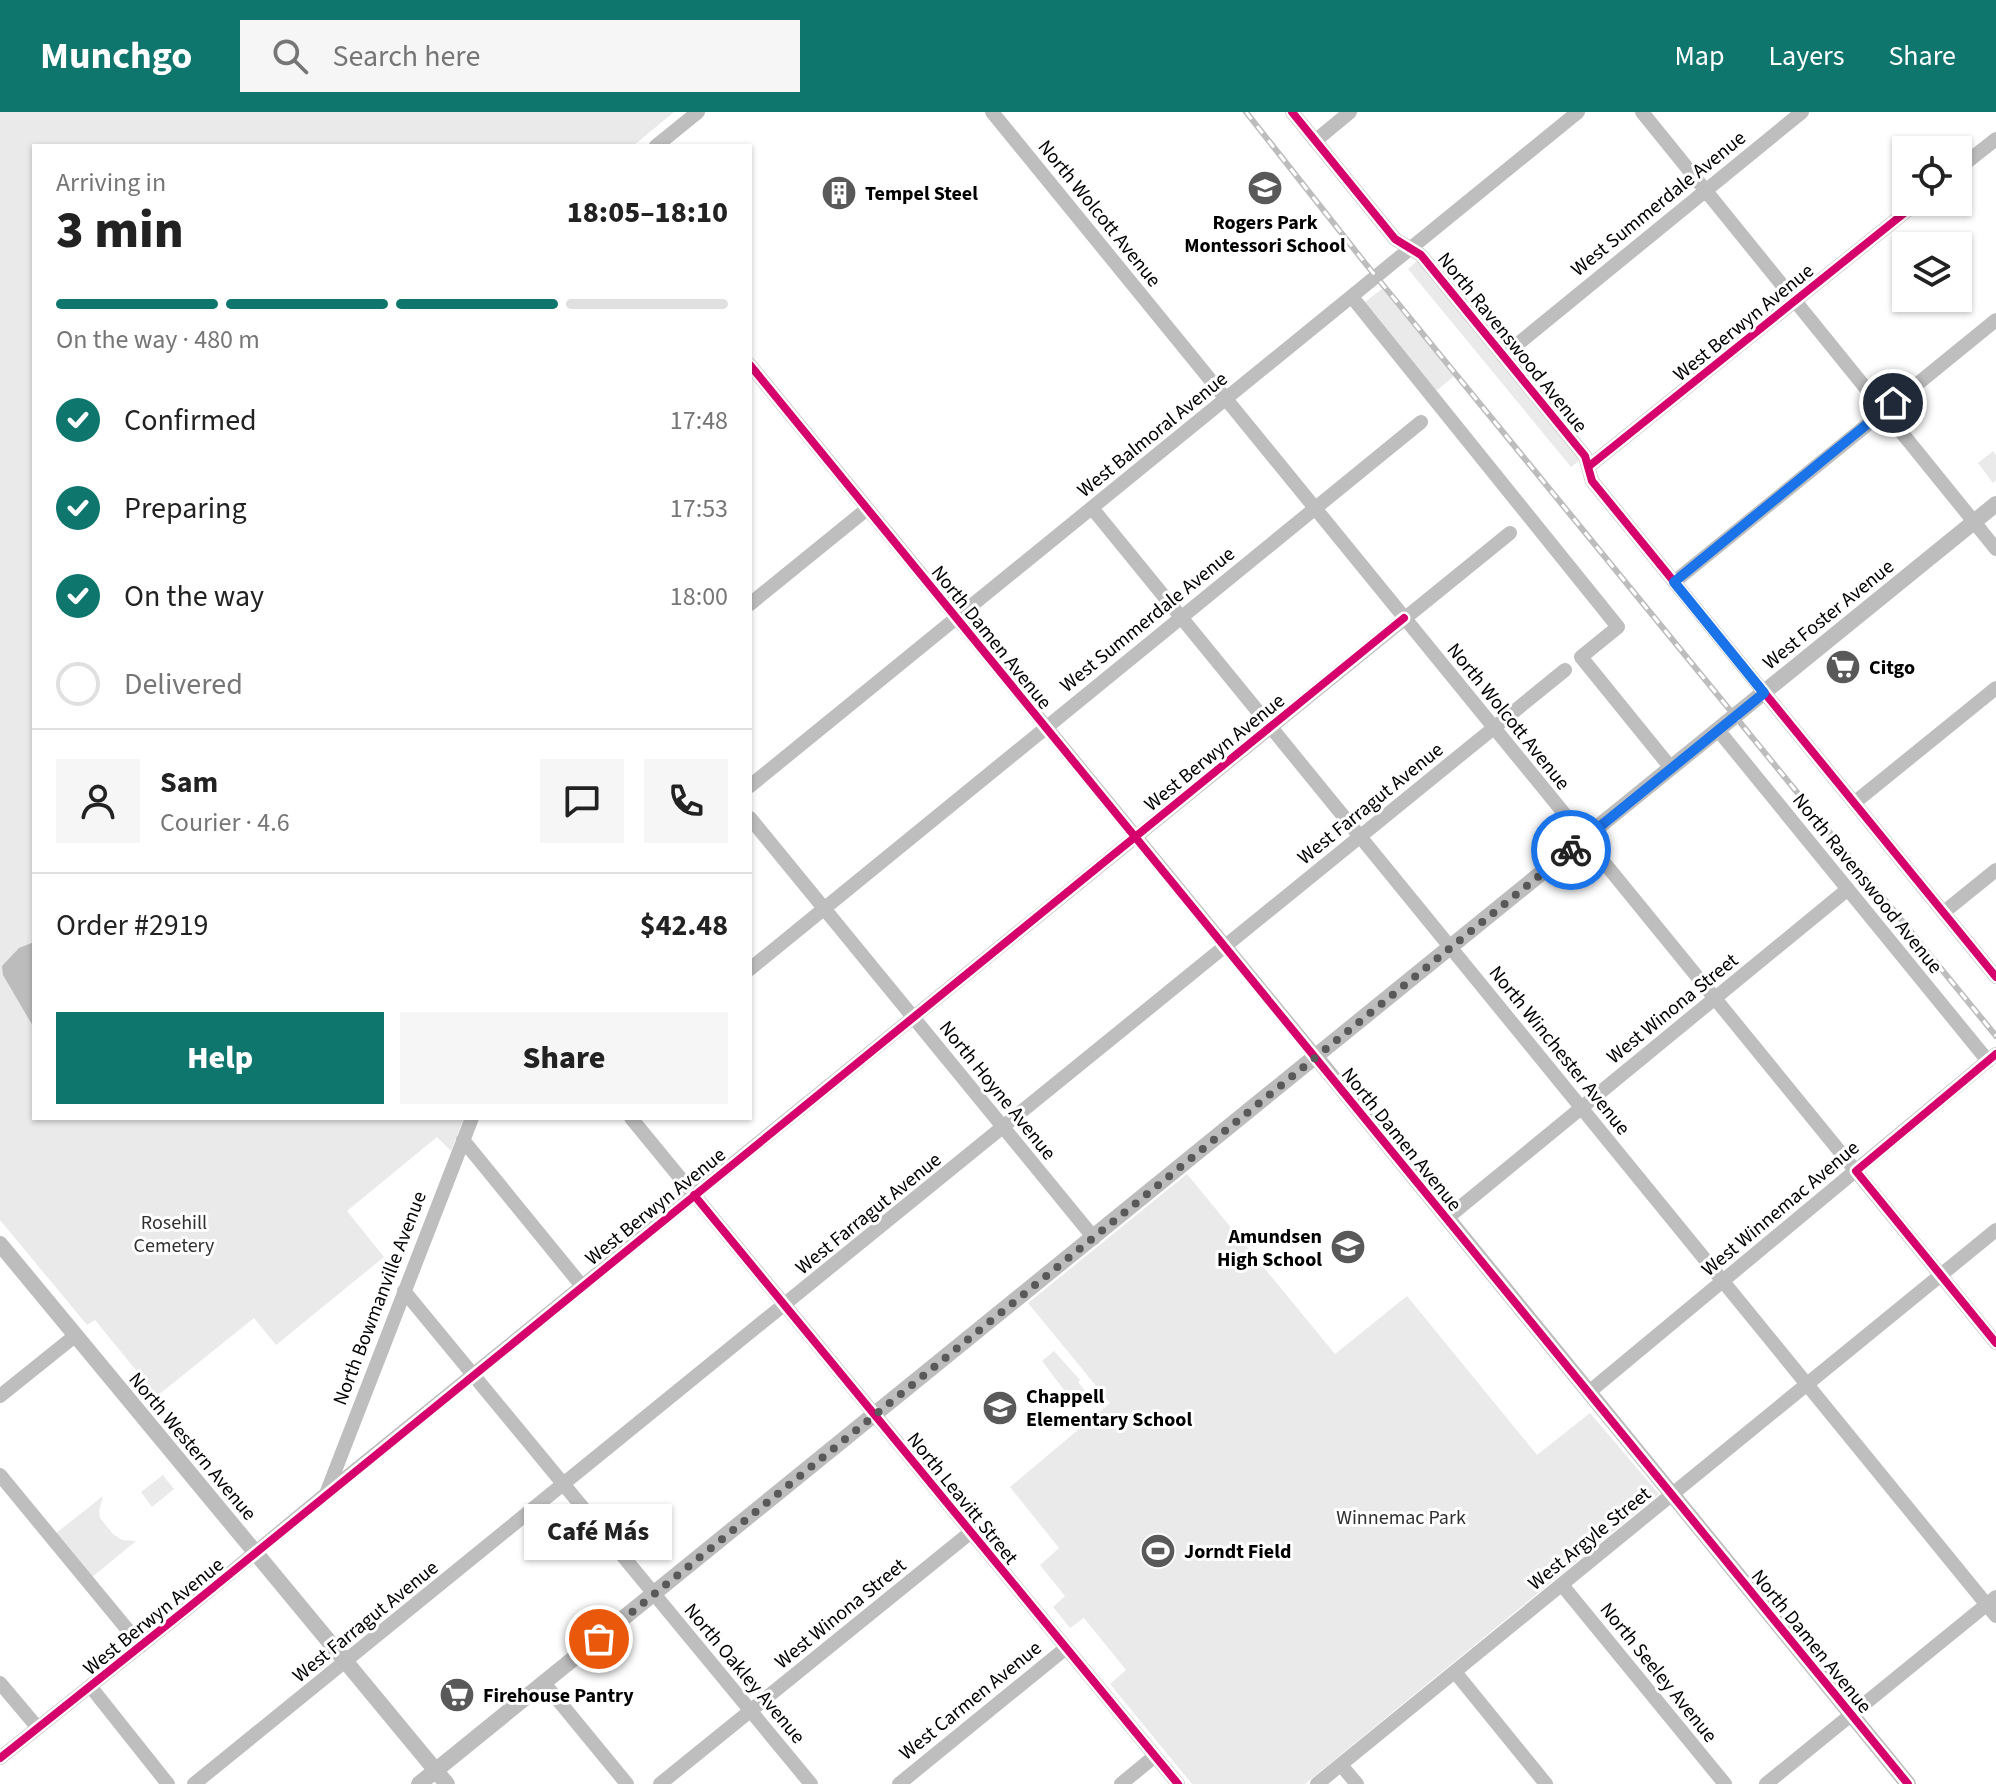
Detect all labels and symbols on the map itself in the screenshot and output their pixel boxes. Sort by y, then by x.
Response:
street label: West Summerdale Avenue [1565,124,1752,283]
street label: North Wolcott Avenue [1031,134,1167,293]
school or university icon: Rogers Park Montessori School [1246,169,1284,207]
building icon: Tempel Steel [820,174,858,212]
place label: Tempel Steel [865,180,978,208]
place label: Rogers Park Montessori School [1184,209,1346,260]
street label: North Ravenswood Avenue [1431,246,1594,439]
street label: West Berwyn Avenue [1667,257,1820,388]
street label: West Balmoral Avenue [1072,365,1234,504]
pin [1859,369,1927,437]
street label: West Summerdale Avenue [1054,540,1241,699]
street label: West Foster Avenue [1757,553,1900,677]
street label: North Damen Avenue [924,560,1058,716]
street label: North Wolcott Avenue [1440,637,1576,796]
supermarket icon: Citgo [1824,648,1862,686]
place label: Citgo [1869,654,1915,682]
street label: West Berwyn Avenue [1138,687,1291,818]
street label: West Farragut Avenue [1292,736,1450,871]
street label: North Ravenswood Avenue [1786,787,1949,980]
courier [1531,810,1611,890]
street label: West Winona Street [1601,947,1745,1071]
street label: North Winchester Avenue [1482,960,1636,1141]
street label: North Hoyne Avenue [932,1015,1062,1166]
street label: North Damen Avenue [1334,1062,1468,1218]
street label: West Winnemac Avenue [1696,1134,1866,1283]
street label: West Berwyn Avenue [579,1141,732,1272]
street label: West Farragut Avenue [790,1146,948,1281]
street label: North Bowmanville Avenue [326,1187,434,1409]
park label: Rosehill Cemetery [134,1209,215,1260]
place label: Amundsen High School [1217,1223,1322,1274]
school or university icon: Amundsen High School [1329,1228,1367,1266]
street label: North Western Avenue [122,1366,263,1527]
place label: Chappell Elementary School [1026,1383,1192,1434]
school or university icon: Chappell Elementary School [981,1389,1019,1427]
street label: North Leavitt Street [900,1426,1025,1571]
street label: West Argyle Street [1522,1480,1657,1597]
callout: Café Más [525,1503,673,1559]
park label: Winnemac Park [1336,1504,1466,1532]
sports icon: Jorndt Field [1139,1532,1177,1570]
place label: Jorndt Field [1184,1538,1291,1566]
street label: West Berwyn Avenue [77,1551,230,1682]
street label: West Winona Street [769,1552,913,1676]
street label: West Farragut Avenue [287,1554,445,1689]
street label: North Damen Avenue [1744,1564,1878,1720]
street label: North Oakley Avenue [677,1597,811,1750]
street label: North Seeley Avenue [1593,1597,1724,1749]
pin [565,1605,633,1673]
street label: West Carmen Avenue [893,1635,1048,1767]
supermarket icon: Firehouse Pantry [438,1676,476,1714]
place label: Firehouse Pantry [483,1682,634,1710]

